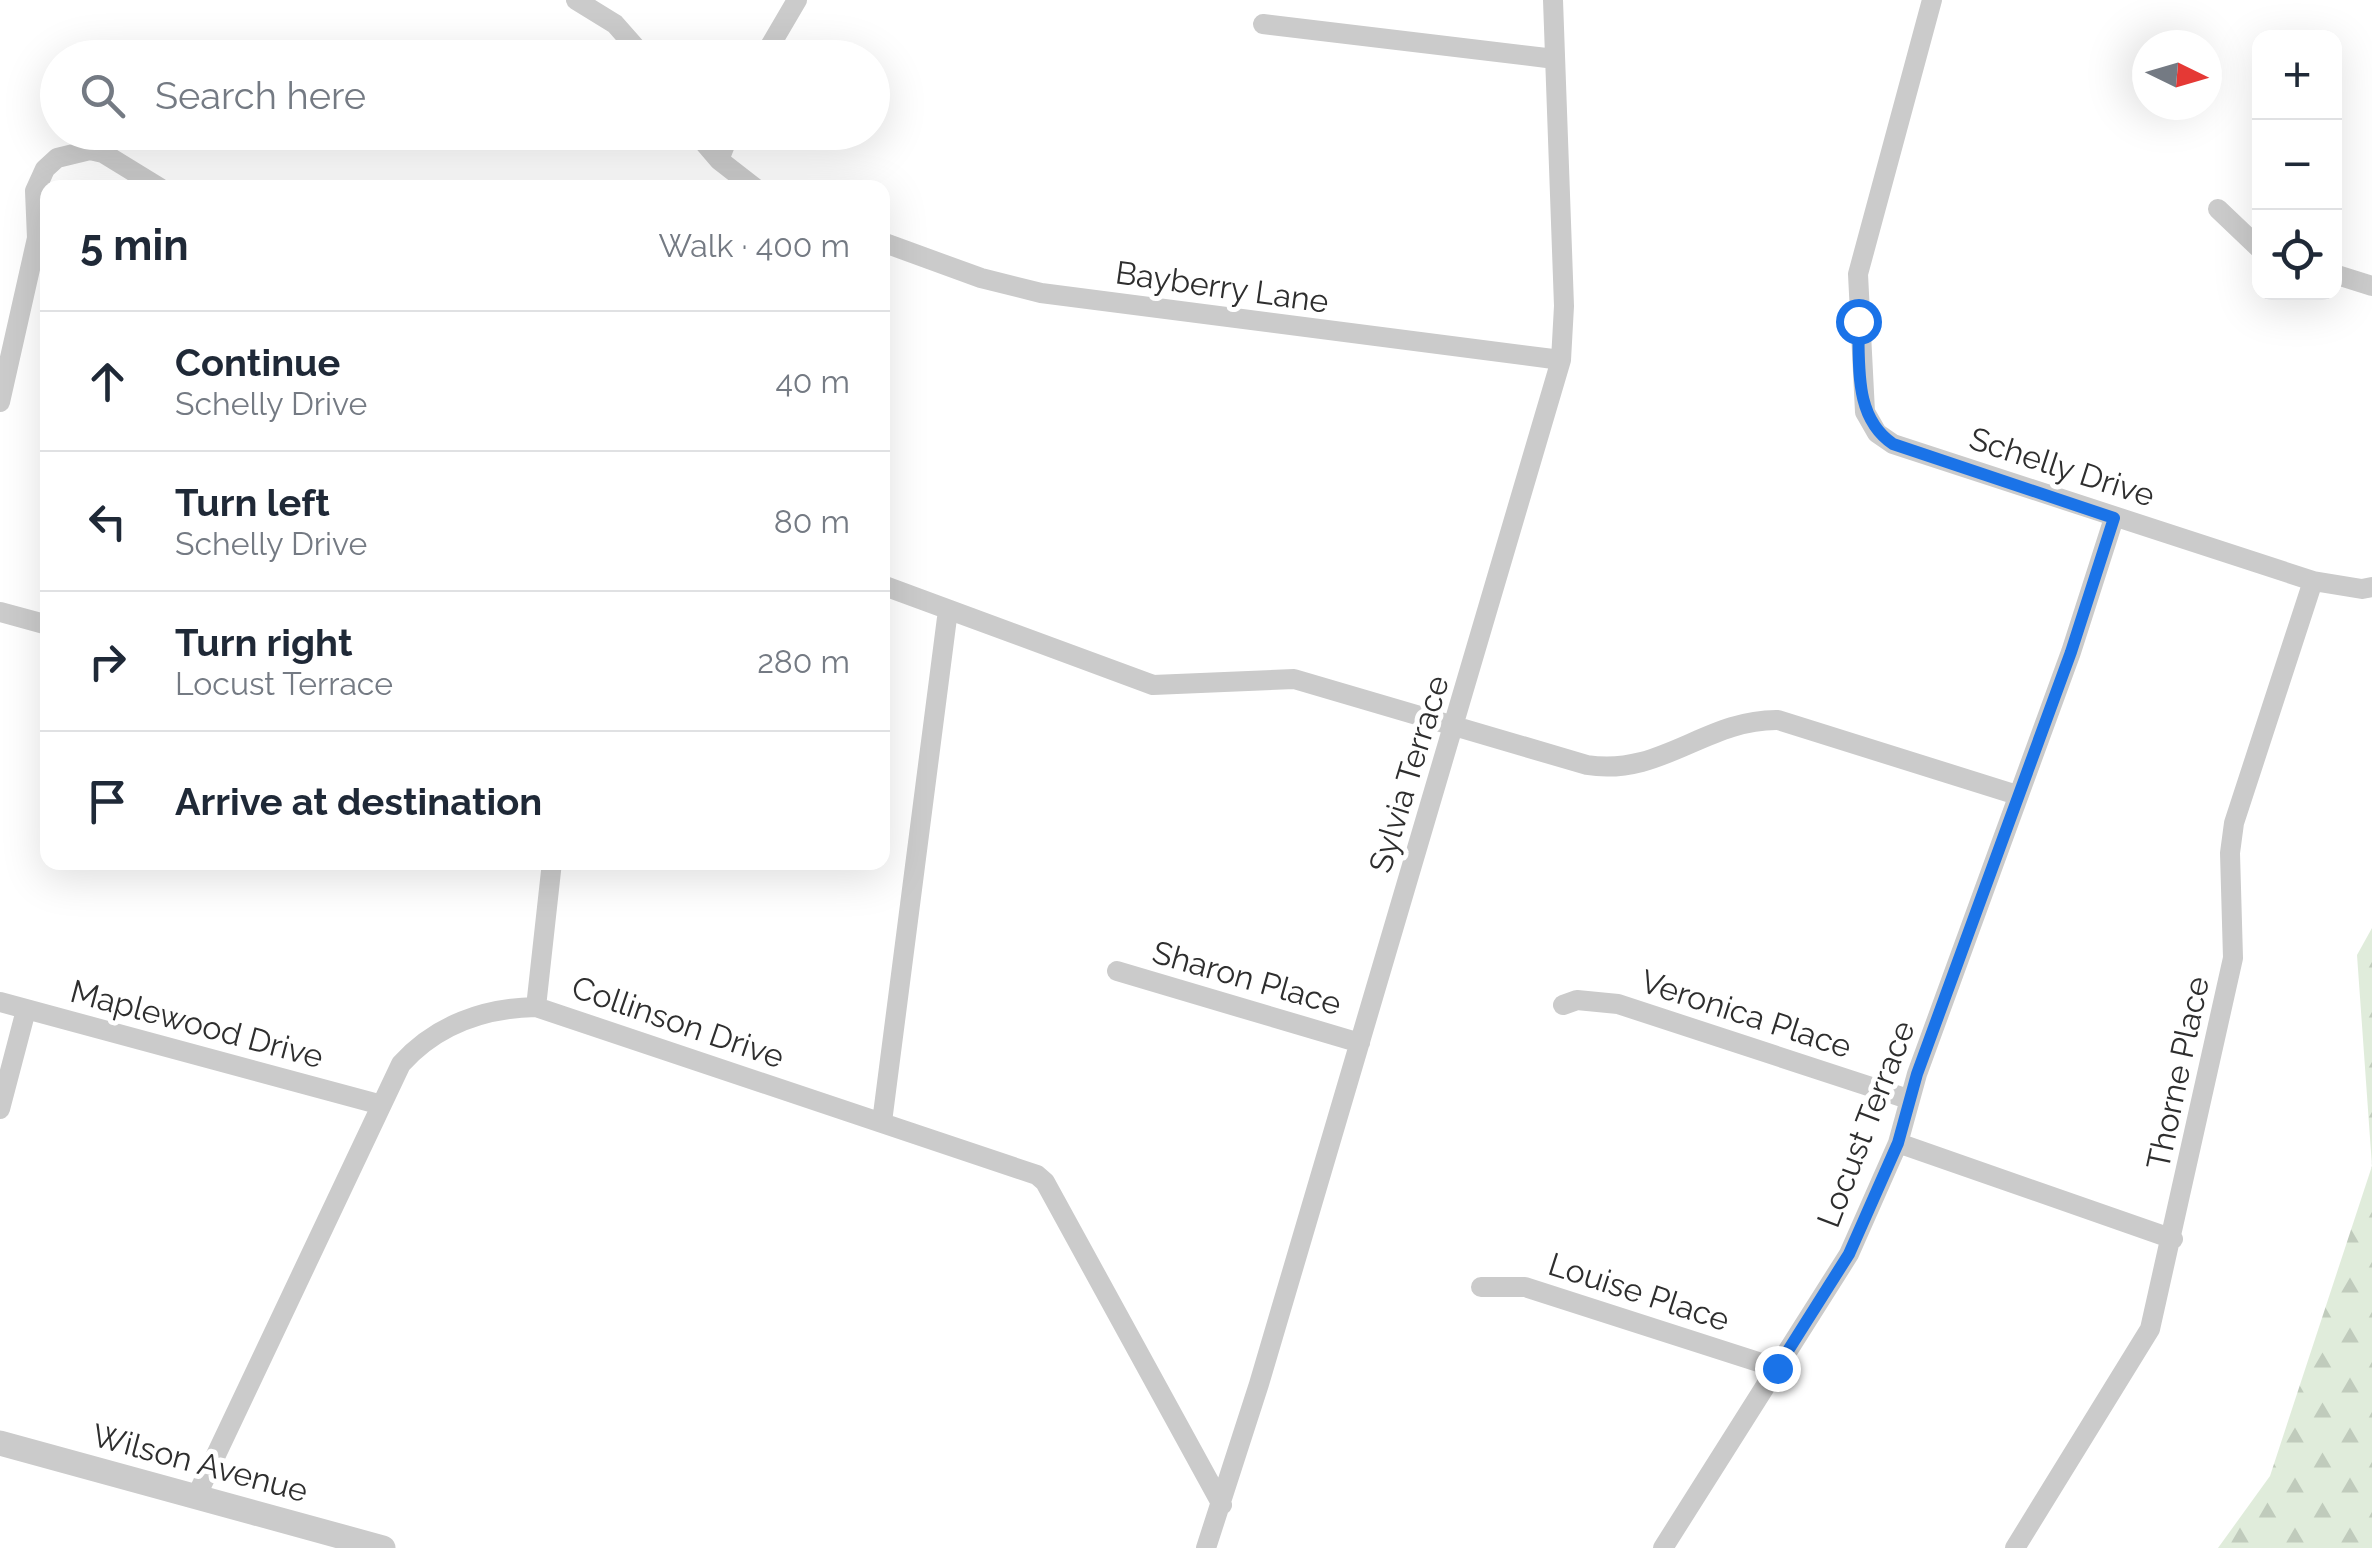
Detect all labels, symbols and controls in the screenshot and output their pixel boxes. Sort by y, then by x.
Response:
north arrow [2132,30,2222,120]
map controls [2252,30,2342,300]
button: + [2252,30,2342,120]
search box [40,40,890,150]
icon: search [75,68,130,123]
text: Search here [155,73,366,118]
button: − [2252,120,2342,210]
button: locate [2252,210,2342,300]
text: 5 min [80,221,189,270]
text: Walk · 400 m [659,227,850,264]
street label: Bayberry Lane [1113,253,1331,320]
route start [1836,299,1882,345]
text: Continue [175,340,340,385]
icon: ahead [80,354,135,409]
text: 40 m [775,363,850,400]
text: Schelly Drive [175,385,367,422]
street label: Schelly Drive [1965,419,2159,514]
text: Turn left [175,480,330,525]
icon: left [80,494,135,549]
text: 80 m [774,503,850,540]
text: Schelly Drive [175,525,367,562]
text: Turn right [175,620,352,665]
icon: right [80,634,135,689]
text: 280 m [757,643,850,680]
text: Locust Terrace [175,665,393,702]
street label: Sylvia Terrace [1361,671,1456,877]
icon: arrive [80,774,135,829]
text: Arrive at destination [175,779,542,824]
street label: Sharon Place [1149,933,1346,1022]
street label: Veronica Place [1636,962,1856,1065]
street label: Collinson Drive [567,968,789,1075]
street label: Maplewood Drive [67,972,328,1075]
street label: Thorne Place [2139,973,2216,1173]
street label: Locust Terrace [1809,1015,1922,1232]
street label: Louise Place [1544,1245,1734,1338]
route end [1755,1346,1801,1392]
street label: Wilson Avenue [88,1416,312,1509]

